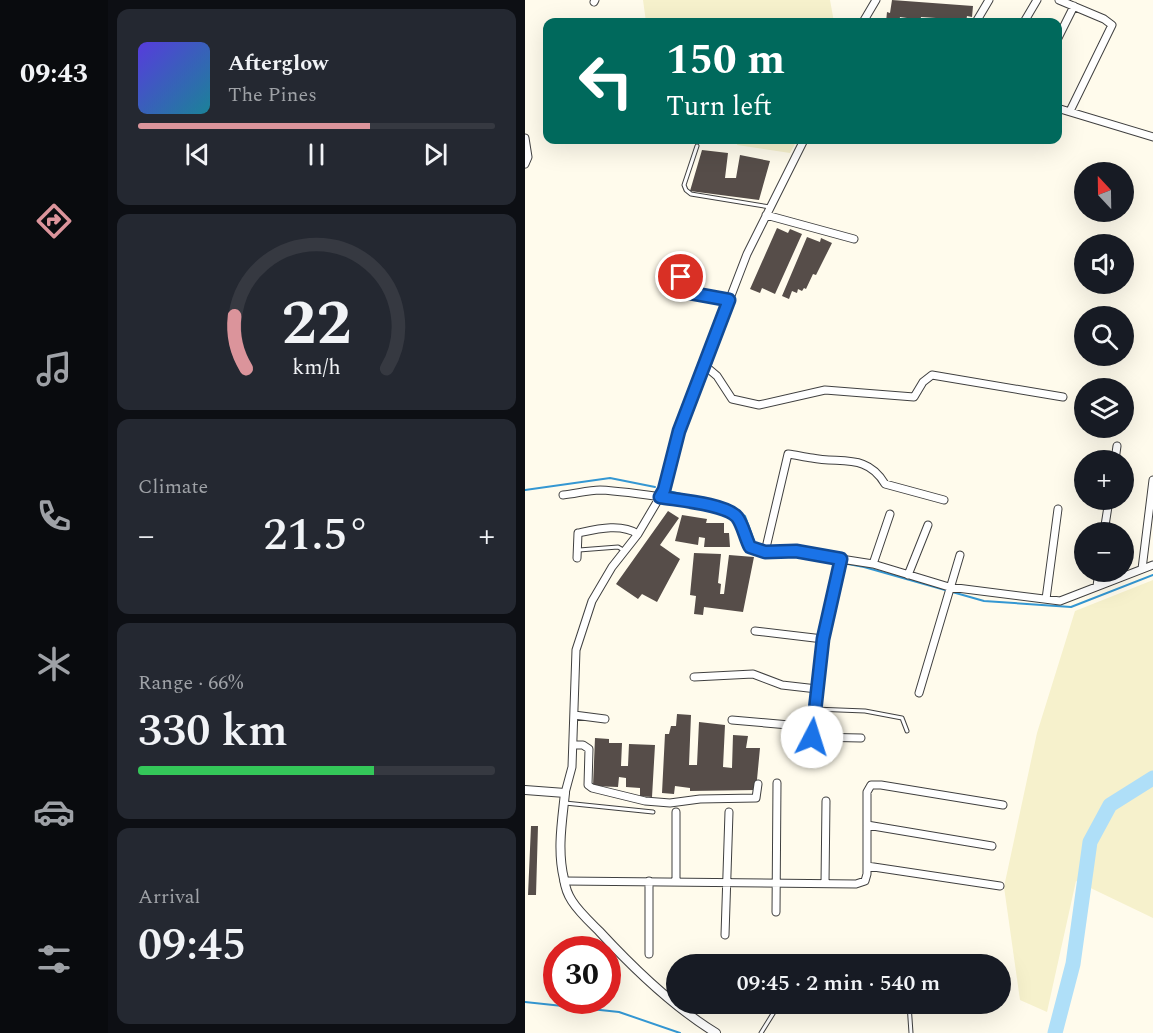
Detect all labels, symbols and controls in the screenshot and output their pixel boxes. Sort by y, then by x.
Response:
text: 150 m [666,29,785,92]
icon: left [567,42,645,120]
text: Afterglow [228,47,328,80]
text: 09:43 [20,53,88,95]
text: The Pines [228,80,317,110]
text: Turn left [666,86,772,128]
icon: previous [181,138,214,171]
icon: pause [300,138,333,171]
icon: next [419,138,452,171]
north arrow [1074,162,1134,222]
map controls [1074,162,1134,582]
icon: directions [33,200,75,242]
button: sound [1074,234,1134,294]
pin [655,251,706,302]
icon: arrive [664,260,697,293]
text: 22 [281,277,352,372]
button: search [1074,306,1134,366]
icon: music [33,348,75,390]
text: km/h [292,351,341,384]
button: layers [1074,378,1134,438]
button: + [1074,450,1134,510]
text: Climate [138,472,208,502]
icon: phone [33,495,75,537]
text: 21.5° [263,501,370,570]
text: − [138,511,155,561]
text: + [478,511,495,561]
button: − [1074,522,1134,582]
icon: climate [33,643,75,685]
text: Range · 66% [138,668,243,698]
text: 330 km [138,697,288,766]
position arrow [780,705,844,769]
icon: car [33,791,75,833]
text: Arrival [138,882,200,912]
text: 09:45 [138,911,246,980]
speed limit sign: 30 [543,936,621,1014]
icon: filters [33,938,75,980]
text: 09:45 · 2 min · 540 m [737,967,940,1000]

